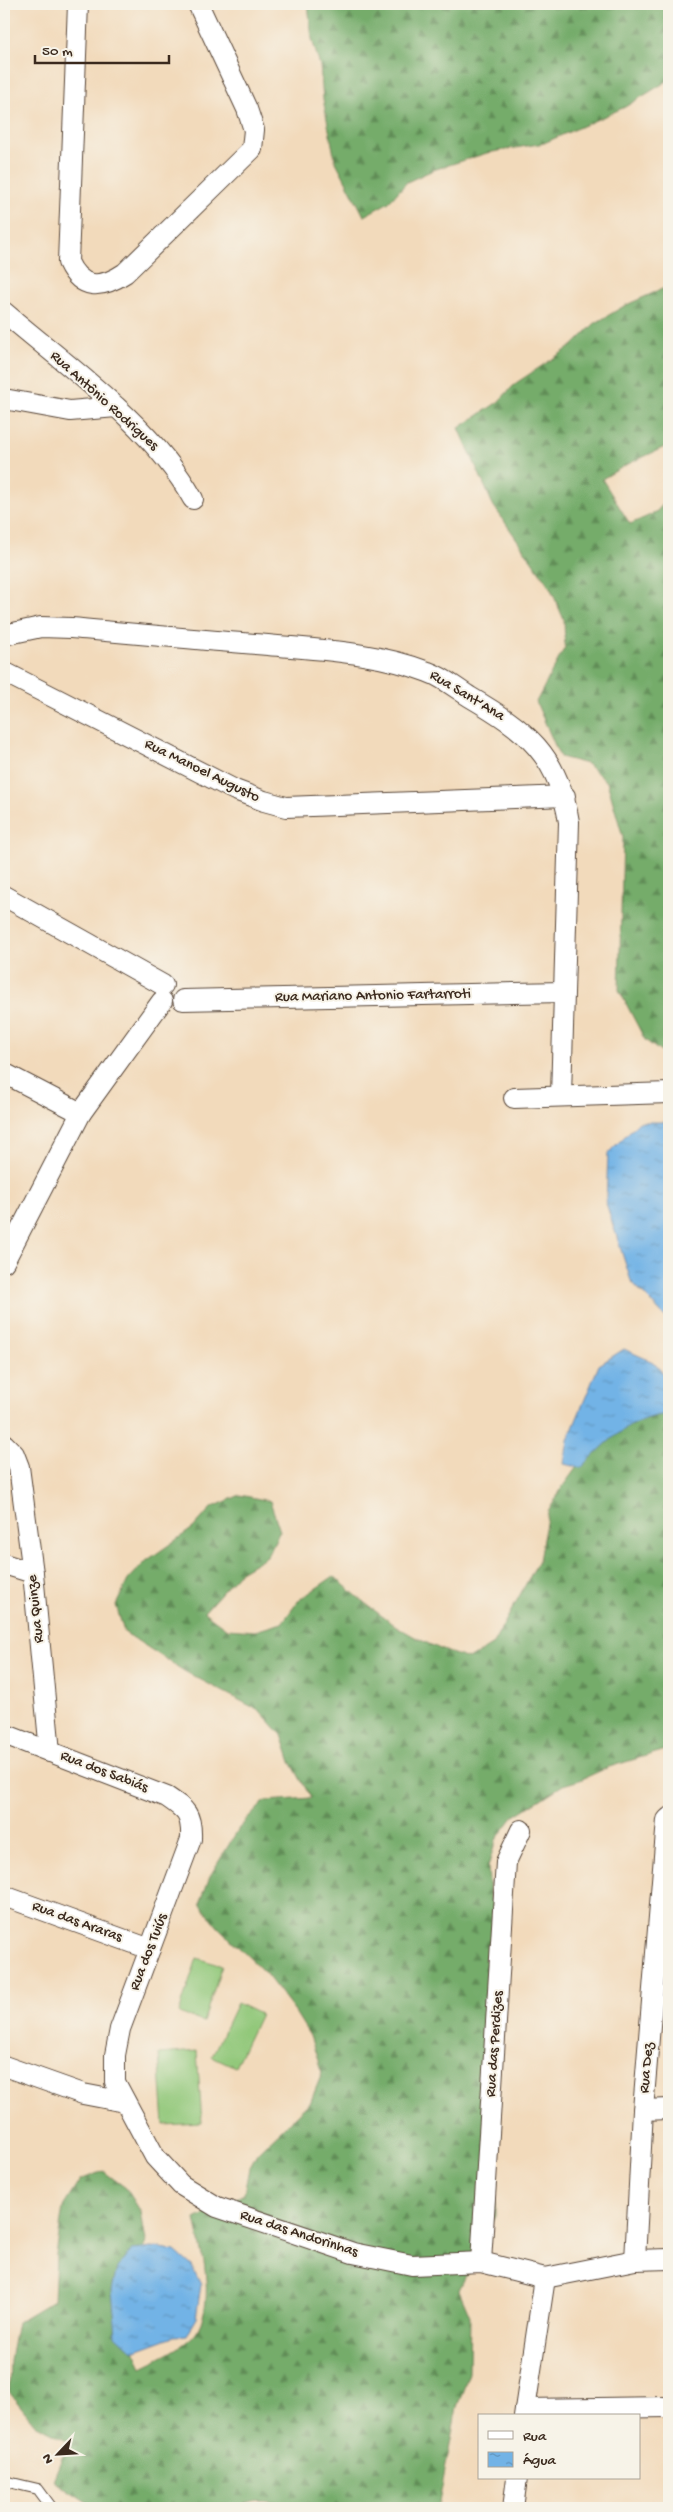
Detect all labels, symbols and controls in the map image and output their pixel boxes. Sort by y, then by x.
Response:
scale bar [35,32,169,64]
text: 50 m [42,43,73,61]
street label: Rua Antônio Rodrigues [46,347,162,455]
street label: Rua Sant’Ana [426,667,508,726]
street label: Rua Manoel Augusto [141,735,263,807]
street label: Rua Mariano Antonio Fartarroti [275,985,471,1007]
street label: Rua Quinze [23,1574,49,1644]
street label: Rua dos Sabiás [57,1747,151,1797]
street label: Rua das Araras [29,1897,125,1947]
street label: Rua dos Tuiús [126,1911,172,1993]
street label: Rua das Perdizes [482,1990,508,2098]
street label: Rua Dez [636,2041,658,2094]
street label: Rua das Andorinhas [238,2206,361,2262]
legend [478,2414,640,2480]
text: Rua [523,2428,547,2446]
north arrow [32,2430,82,2480]
text: N [39,2451,58,2466]
text: Água [523,2452,556,2470]

